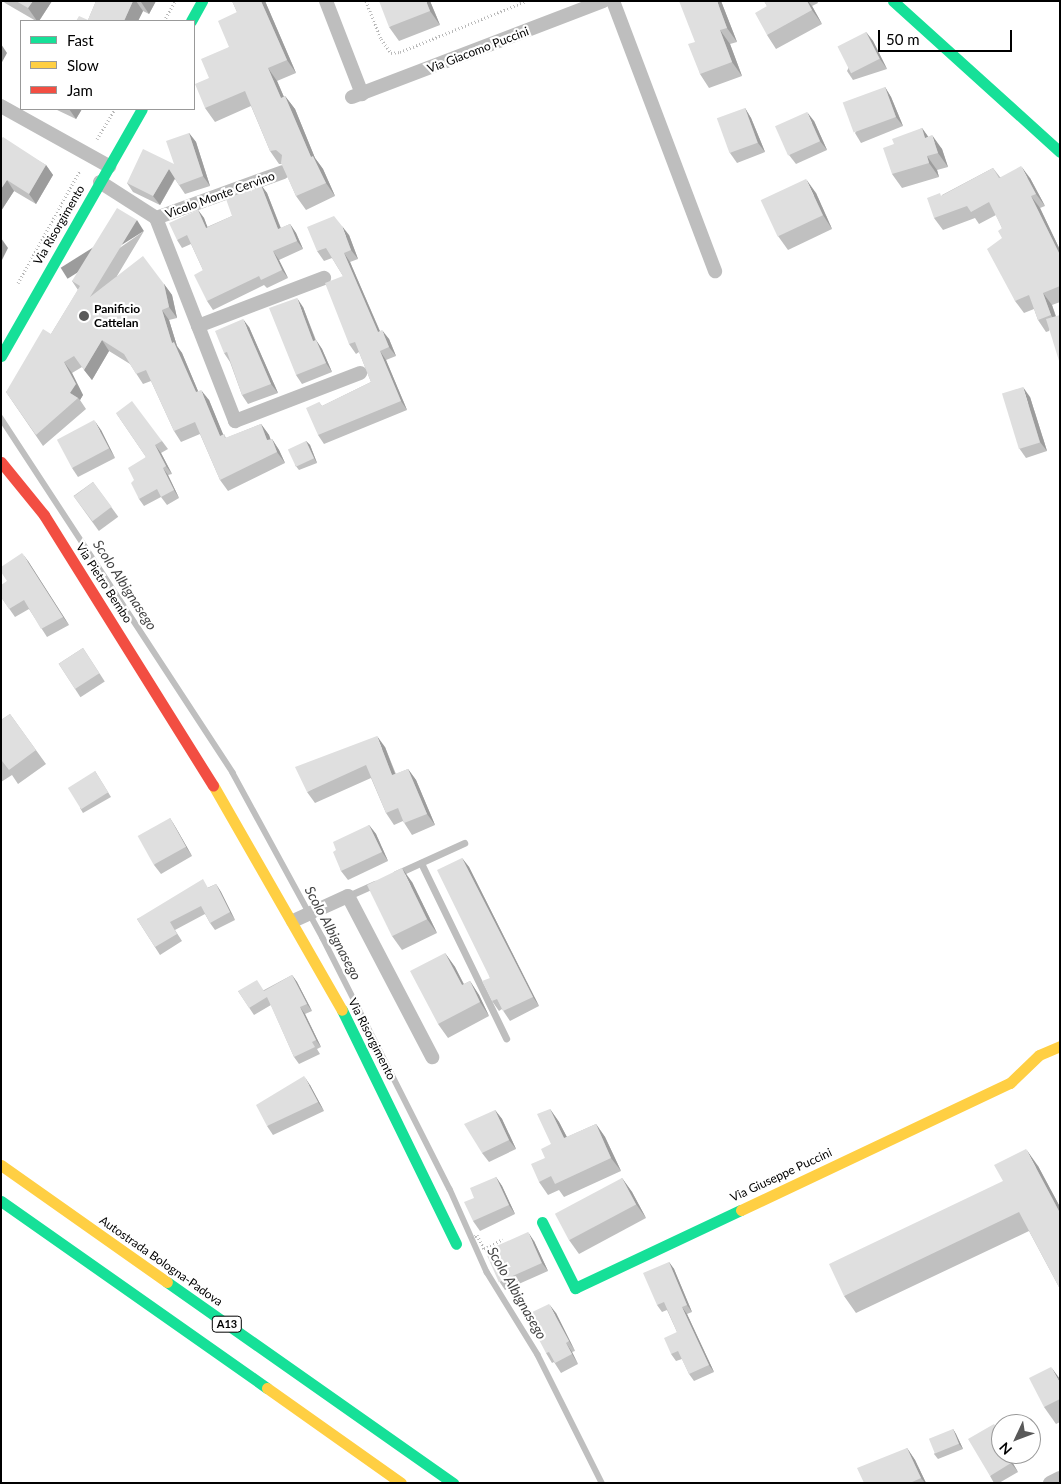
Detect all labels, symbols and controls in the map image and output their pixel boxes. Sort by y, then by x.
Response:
legend [20,20,195,110]
scale bar [881,20,1015,52]
street label: Via Giacomo Puccini [425,24,531,76]
text: 50 m [886,30,920,48]
text: Fast [67,31,94,49]
text: Slow [67,56,99,74]
text: Jam [67,81,93,99]
street label: Vicolo Monte Cervino [163,169,277,221]
street label: Via Risorgimento [30,183,88,267]
place label: Panificio Cattelan [94,302,140,330]
marker: Panificio Cattelan [78,310,90,322]
water label: Scolo Albignasego [90,537,160,633]
street label: Via Pietro Bembo [73,540,135,626]
water label: Scolo Albignasego [301,883,365,983]
street label: Via Risorgimento [345,996,399,1082]
street label: Via Giuseppe Puccini [728,1145,834,1205]
street label: Autostrada Bologna-Padova [97,1213,225,1309]
water label: Scolo Albignasego [484,1244,550,1342]
road number: A13 [211,1316,243,1332]
north arrow [991,1414,1041,1464]
text: N [996,1439,1015,1459]

